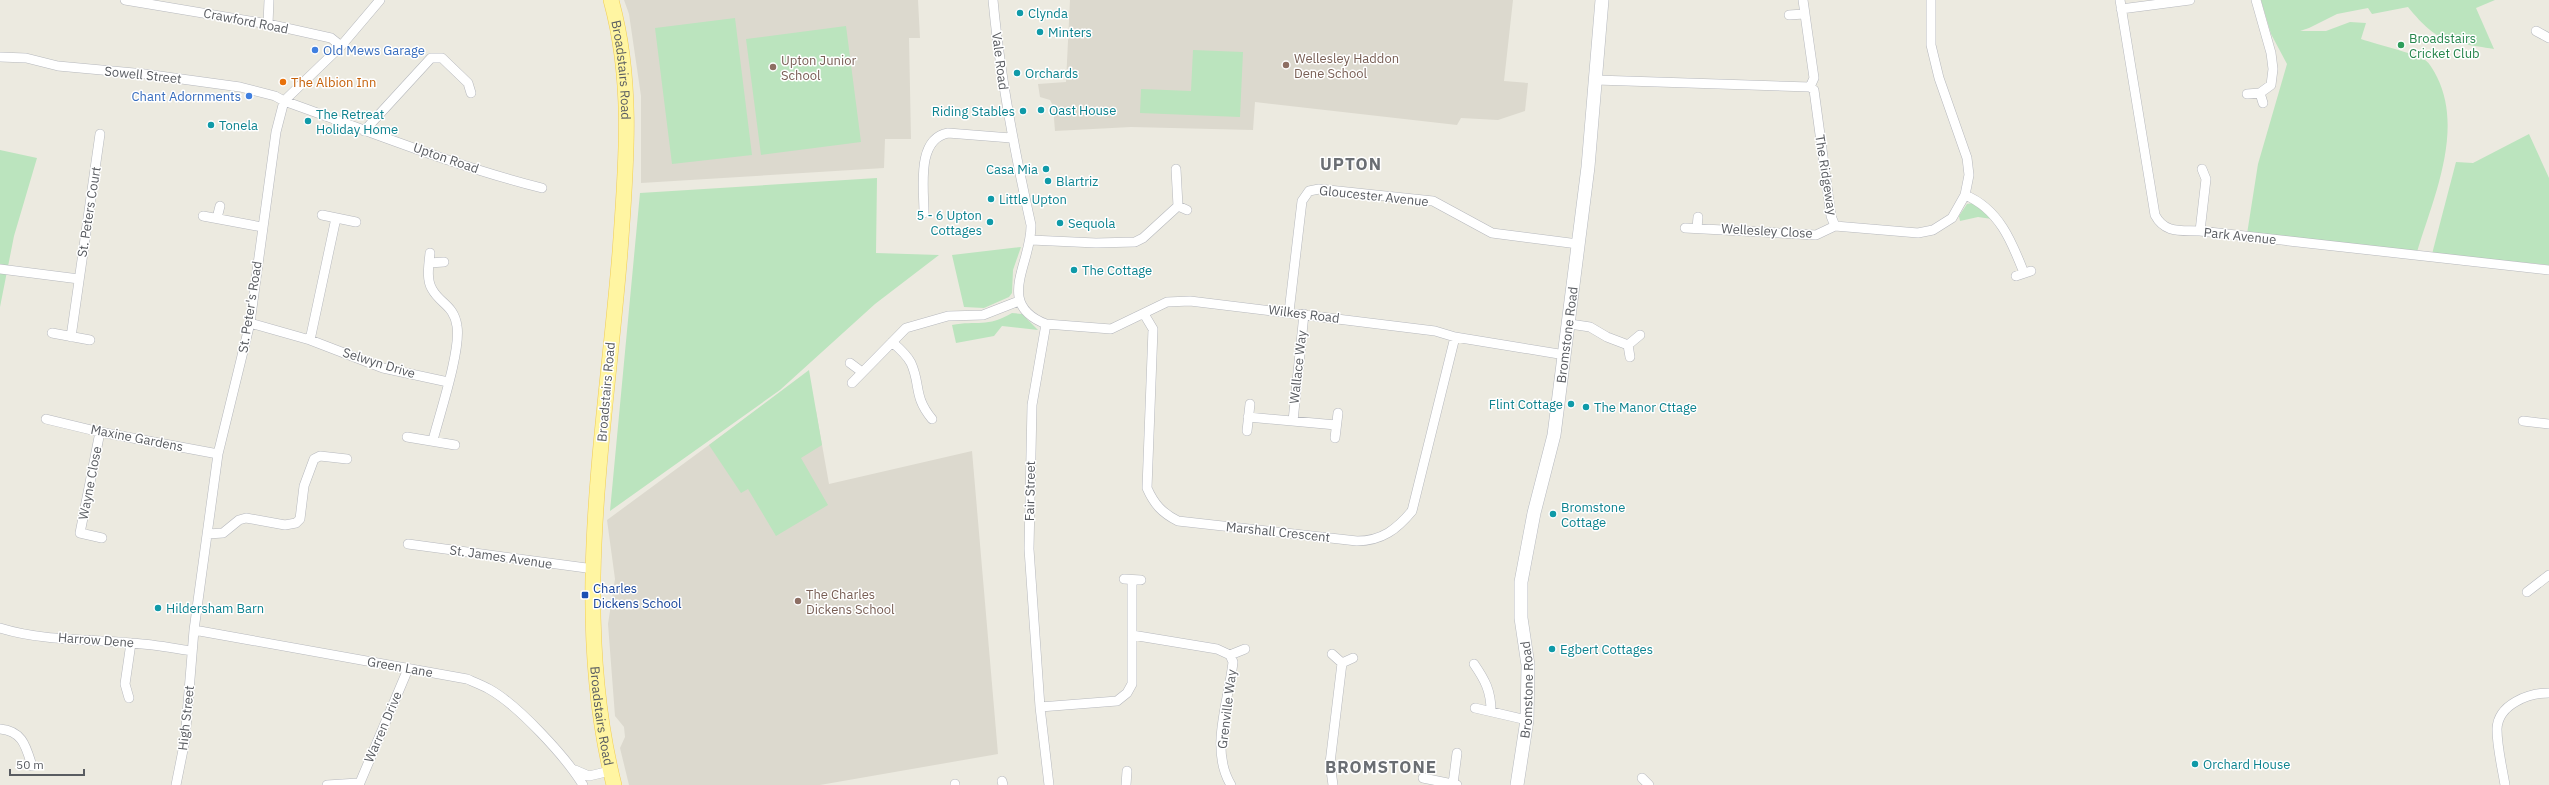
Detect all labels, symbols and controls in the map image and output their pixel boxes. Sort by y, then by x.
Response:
street label: Crawford Road [202,4,290,38]
place label: Clynda [1028,5,1068,22]
marker: Clynda [1015,8,1025,18]
street label: Broadstairs Road [608,19,635,120]
place label: Minters [1048,24,1092,41]
marker: Minters [1035,27,1045,37]
place label: Broadstairs Cricket Club [2409,30,2480,62]
street label: Vale Road [988,31,1012,91]
marker: Broadstairs Cricket Club [2396,40,2406,50]
place label: Old Mews Garage [323,42,425,59]
marker: Old Mews Garage [310,45,320,55]
place label: Wellesley Haddon Dene School [1294,50,1399,82]
place label: Upton Junior School [781,52,856,84]
marker: Wellesley Haddon Dene School [1281,60,1291,70]
street label: Sowell Street [104,62,182,88]
marker: Upton Junior School [768,62,778,72]
place label: Orchards [1025,65,1078,82]
marker: Orchards [1012,68,1022,78]
place label: The Albion Inn [291,74,376,91]
marker: The Albion Inn [278,77,288,87]
place label: Chant Adornments [132,88,241,105]
marker: Chant Adornments [244,91,254,101]
place label: Oast House [1049,102,1116,119]
place label: Riding Stables [932,103,1015,120]
marker: Oast House [1036,105,1046,115]
place label: The Retreat Holiday Home [316,106,398,138]
marker: Riding Stables [1018,106,1028,116]
marker: The Retreat Holiday Home [303,116,313,126]
place label: Tonela [219,117,258,134]
marker: Tonela [206,120,216,130]
street label: The Ridgeway [1811,134,1841,217]
street label: Upton Road [411,139,481,177]
district label: UPTON [1320,153,1382,175]
place label: Casa Mia [986,161,1038,178]
marker: Casa Mia [1041,164,1051,174]
street label: St. Peters Court [73,166,105,258]
place label: Blartriz [1056,173,1098,190]
marker: Blartriz [1043,176,1053,186]
street label: Gloucester Avenue [1318,182,1430,210]
place label: Little Upton [999,191,1067,208]
marker: Little Upton [986,194,996,204]
place label: 5 - 6 Upton Cottages [917,207,982,239]
place label: Sequola [1068,215,1115,232]
marker: 5 - 6 Upton Cottages [985,217,995,227]
marker: Sequola [1055,218,1065,228]
street label: Wellesley Close [1721,220,1813,242]
street label: Park Avenue [2203,224,2277,248]
street label: St. Peter's Road [234,260,266,354]
place label: The Cottage [1082,262,1152,279]
marker: The Cottage [1069,265,1079,275]
street label: Bromstone Road [1552,285,1581,384]
street label: Wilkes Road [1268,301,1340,327]
street label: Wallace Way [1286,329,1310,405]
street label: Broadstairs Road [593,341,619,443]
street label: Selwyn Drive [341,344,417,382]
place label: Flint Cottage [1489,396,1563,413]
marker: Flint Cottage [1566,399,1576,409]
place label: The Manor Cttage [1594,399,1697,416]
marker: The Manor Cttage [1581,402,1591,412]
street label: Maxine Gardens [89,421,185,455]
street label: Wayne Close [75,445,105,521]
street label: Fair Street [1021,461,1039,521]
place label: Bromstone Cottage [1561,499,1625,531]
marker: Bromstone Cottage [1548,509,1558,519]
street label: Marshall Crescent [1225,518,1331,546]
street label: St. James Avenue [449,541,553,573]
place label: Charles Dickens School [593,580,682,612]
place label: The Charles Dickens School [806,586,895,618]
marker: Charles Dickens School [580,590,590,600]
marker: The Charles Dickens School [793,596,803,606]
place label: Hildersham Barn [166,600,264,617]
marker: Hildersham Barn [153,603,163,613]
street label: Harrow Dene [57,629,135,651]
street label: Bromstone Road [1516,640,1537,740]
place label: Egbert Cottages [1560,641,1653,658]
marker: Egbert Cottages [1547,644,1557,654]
street label: Green Lane [366,653,434,681]
street label: Broadstairs Road [587,666,618,767]
street label: Grenville Way [1214,668,1240,750]
street label: High Street [174,685,198,751]
street label: Warren Drive [360,689,406,765]
scale bar [10,751,84,777]
district label: BROMSTONE [1325,756,1437,778]
place label: Orchard House [2203,756,2290,773]
text: 50 m [16,757,44,772]
marker: Orchard House [2190,759,2200,769]

